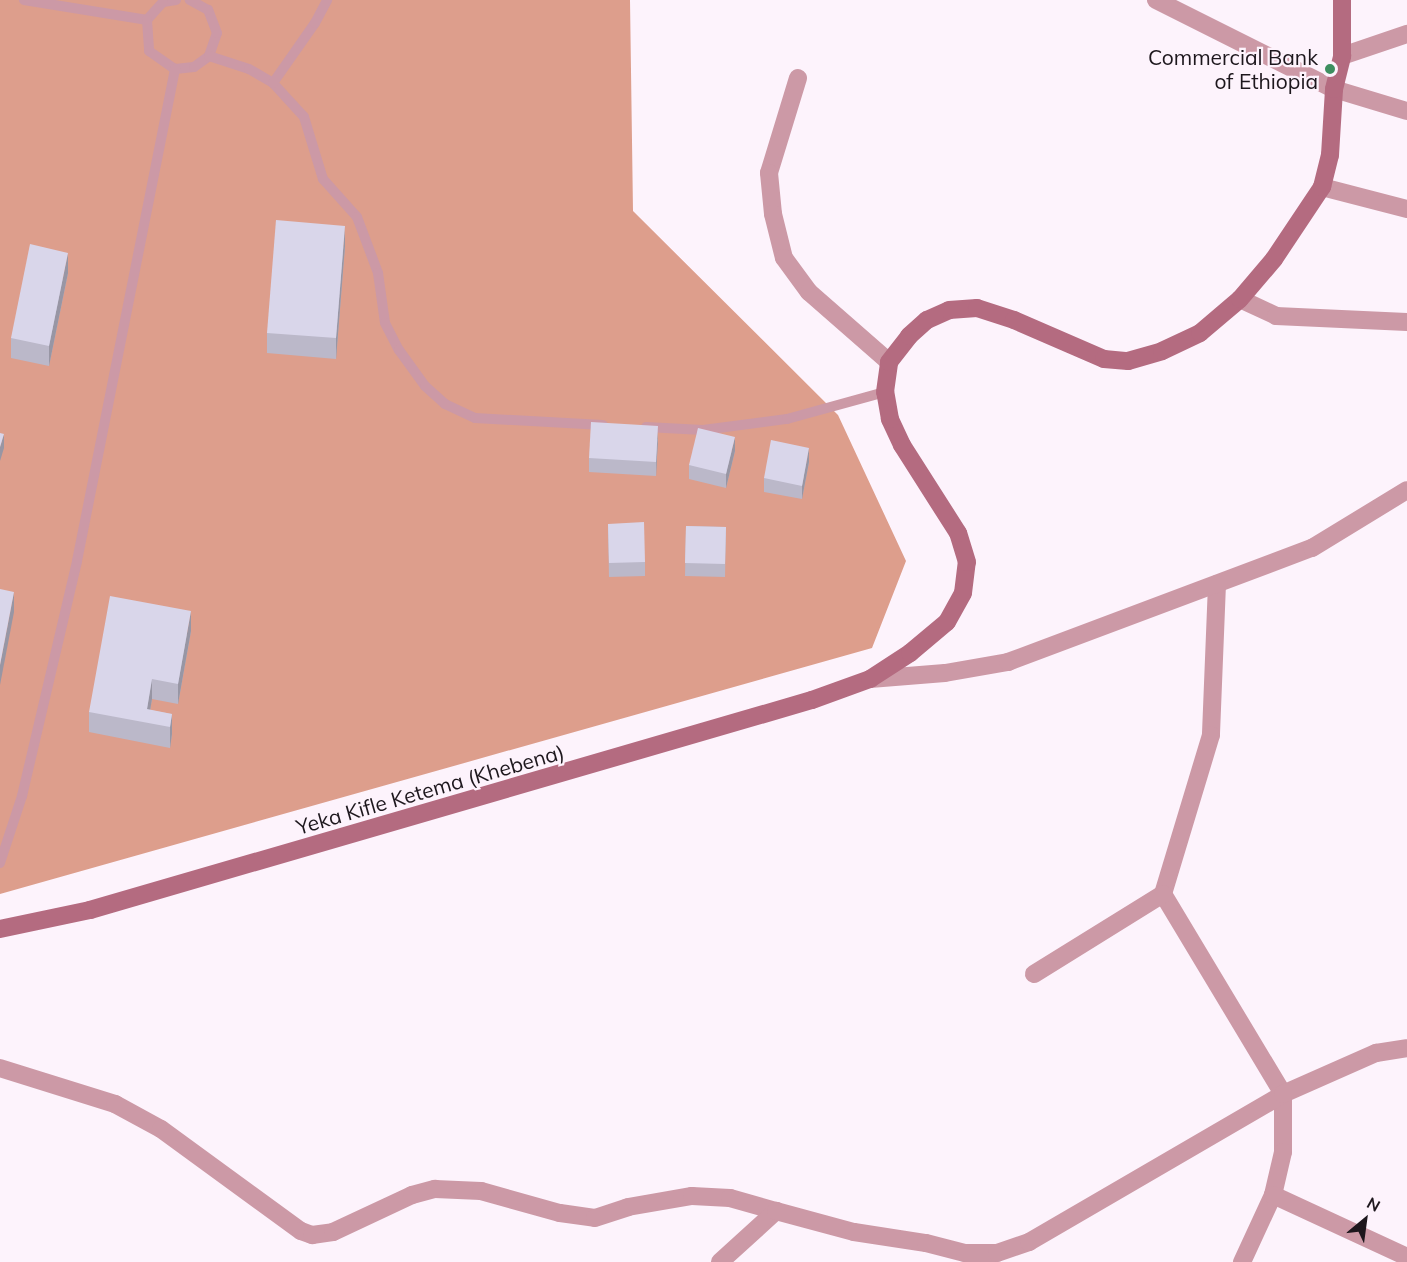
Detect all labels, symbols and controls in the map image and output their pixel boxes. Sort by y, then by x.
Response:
place label: Commercial Bank of Ethiopia [1148,44,1318,94]
marker: Commercial Bank of Ethiopia [1323,62,1337,76]
street label: Yeka Kifle Ketema (Khebena) [293,739,567,839]
north arrow [1335,1190,1395,1250]
text: N [1364,1193,1384,1216]

